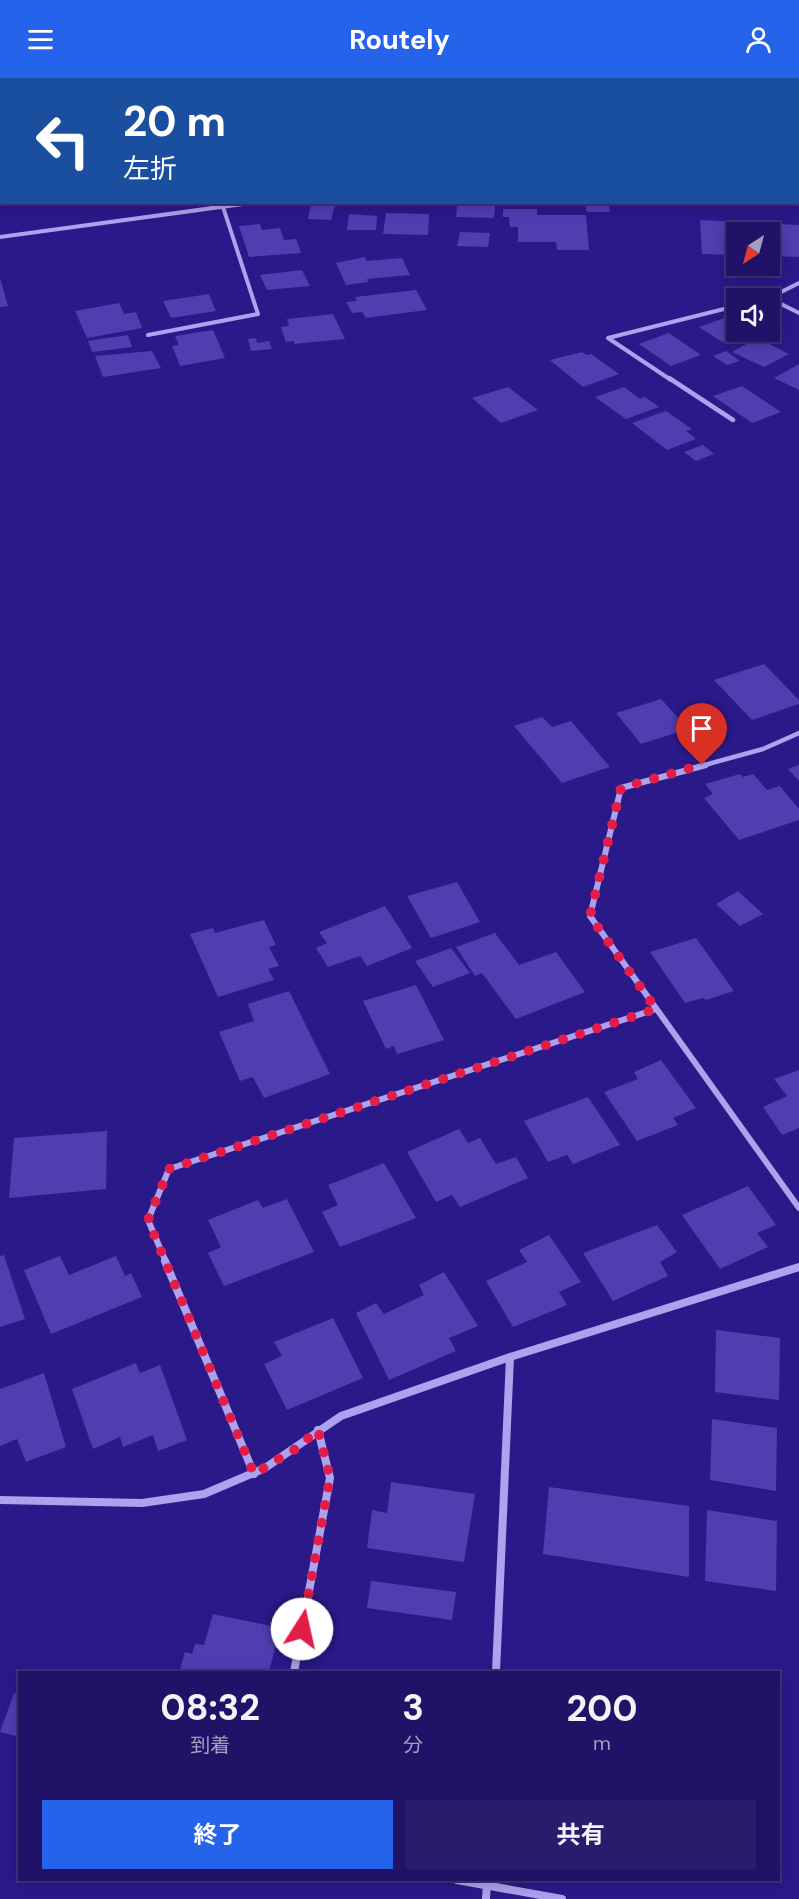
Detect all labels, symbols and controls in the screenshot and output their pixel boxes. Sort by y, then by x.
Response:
text: Routely [349,22,450,57]
icon: menu [24,23,57,56]
icon: person [742,23,775,56]
text: 20 m [123,94,226,149]
icon: left [24,102,102,180]
text: 左折 [123,151,177,186]
north arrow [726,222,780,276]
map controls [726,222,780,342]
button: sound [726,288,780,342]
pin [676,703,727,765]
icon: arrive [685,712,718,745]
position arrow [270,1597,334,1661]
text: 08:32 [160,1684,260,1731]
text: 3 [402,1684,424,1731]
text: 200 [566,1685,638,1732]
text: m [593,1730,611,1756]
text: 到着 [190,1732,230,1758]
text: 分 [403,1732,423,1758]
button: 終了 [42,1800,393,1869]
button: 共有 [405,1800,756,1869]

